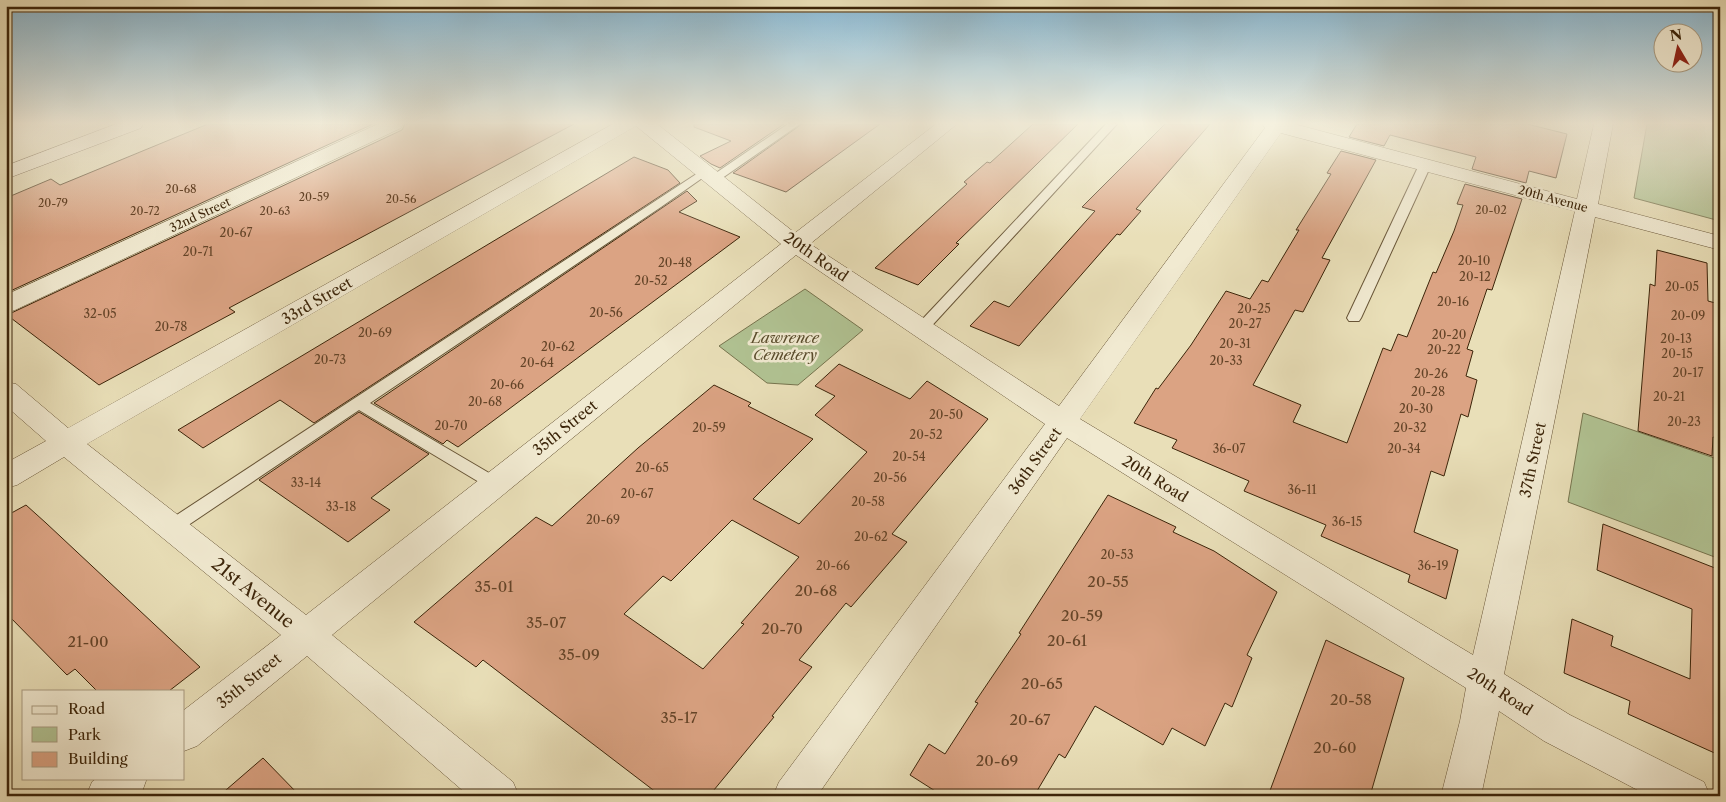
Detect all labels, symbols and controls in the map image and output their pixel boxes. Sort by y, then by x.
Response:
north arrow [1654,22,1704,72]
text: N [1669,25,1683,45]
house number: 20-68 [165,182,197,196]
street label: 20th Avenue [1517,182,1590,215]
house number: 20-59 [299,190,329,204]
house number: 20-56 [386,192,417,206]
street label: 32nd Street [167,194,233,235]
house number: 20-79 [38,196,68,210]
house number: 20-02 [1475,203,1507,217]
house number: 20-72 [130,204,160,218]
house number: 20-63 [260,204,290,218]
house number: 20-67 [220,225,252,240]
street label: 20th Road [781,228,852,286]
house number: 20-71 [183,244,213,259]
house number: 20-10 [1458,253,1490,268]
house number: 20-48 [658,255,692,270]
house number: 20-12 [1459,269,1491,284]
street label: 33rd Street [278,272,356,328]
house number: 20-52 [634,273,668,288]
house number: 20-05 [1665,279,1699,294]
house number: 20-16 [1437,294,1469,309]
house number: 20-25 [1237,301,1271,316]
house number: 20-56 [589,305,623,320]
house number: 32-05 [83,306,117,321]
house number: 20-09 [1671,308,1705,323]
house number: 20-27 [1229,316,1261,331]
house number: 20-78 [155,319,187,334]
house number: 20-69 [358,325,392,340]
house number: 20-20 [1432,327,1466,342]
park label: Lawrence Cemetery [750,328,820,364]
house number: 20-13 [1660,331,1692,346]
house number: 20-31 [1219,336,1251,351]
house number: 20-62 [541,339,575,354]
house number: 20-22 [1427,342,1461,357]
house number: 20-15 [1661,346,1693,361]
house number: 20-73 [314,352,346,367]
house number: 20-33 [1209,353,1243,368]
house number: 20-64 [520,355,554,370]
house number: 20-17 [1673,365,1703,380]
house number: 20-26 [1414,366,1448,381]
house number: 20-66 [490,377,524,392]
house number: 20-28 [1411,384,1445,399]
house number: 20-21 [1653,389,1685,404]
house number: 20-68 [468,394,502,409]
street label: 35th Street [529,395,601,459]
house number: 20-30 [1399,401,1433,416]
house number: 20-50 [929,407,963,422]
house number: 20-23 [1667,414,1701,429]
house number: 20-70 [434,418,468,433]
house number: 20-59 [692,420,726,435]
house number: 20-32 [1393,420,1427,435]
street label: 37th Street [1515,420,1550,499]
street label: 36th Street [1004,423,1066,498]
house number: 20-52 [909,427,943,442]
house number: 36-07 [1213,441,1245,456]
house number: 20-34 [1387,441,1421,456]
house number: 20-54 [892,449,926,464]
street label: 20th Road [1119,451,1192,506]
house number: 20-65 [635,460,669,475]
house number: 20-56 [873,470,907,485]
house number: 33-14 [291,475,321,490]
house number: 36-11 [1287,482,1317,497]
house number: 20-67 [621,486,653,501]
house number: 20-58 [851,494,885,509]
house number: 33-18 [326,499,356,514]
house number: 20-69 [586,512,620,527]
house number: 36-15 [1332,514,1362,529]
house number: 20-62 [854,529,888,544]
house number: 20-53 [1100,547,1134,562]
street label: 21st Avenue [207,553,299,633]
house number: 20-66 [816,558,850,573]
house number: 36-19 [1417,558,1449,573]
house number: 20-55 [1087,572,1129,591]
house number: 35-01 [474,577,514,596]
house number: 20-68 [795,581,837,600]
house number: 20-59 [1061,606,1103,625]
house number: 35-07 [526,613,567,632]
house number: 20-70 [761,619,803,638]
house number: 20-61 [1047,631,1088,650]
house number: 21-00 [68,632,108,651]
house number: 35-09 [558,645,600,664]
street label: 35th Street [213,648,285,712]
street label: 20th Road [1464,663,1536,720]
house number: 20-65 [1021,674,1063,693]
legend [22,690,185,780]
house number: 20-58 [1330,690,1372,709]
text: Road [68,699,105,718]
house number: 35-17 [661,708,698,727]
house number: 20-67 [1010,710,1051,729]
text: Park [68,725,102,744]
house number: 20-60 [1313,738,1357,757]
text: Building [68,749,128,768]
house number: 20-69 [976,751,1018,770]

